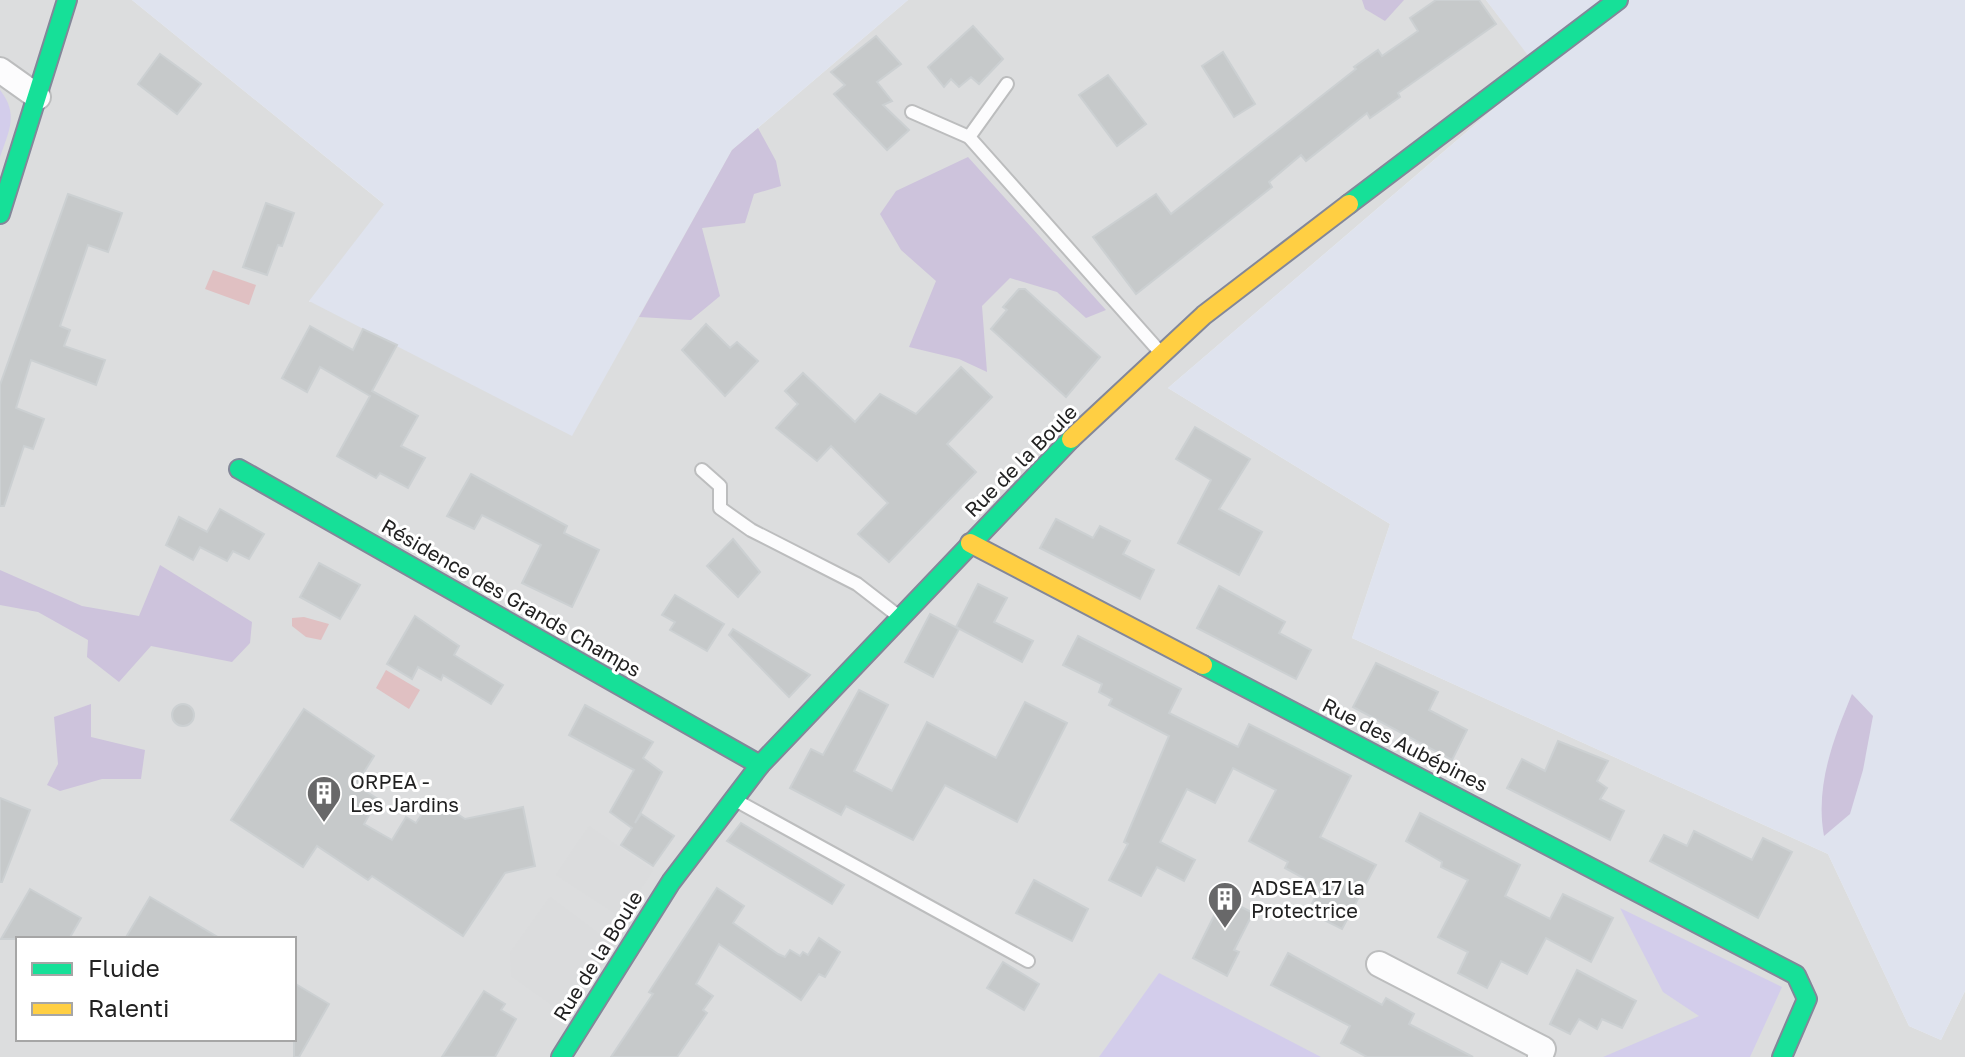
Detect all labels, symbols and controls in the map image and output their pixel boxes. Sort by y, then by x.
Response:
street label: Rue de la Boule [959,399,1081,521]
street label: Résidence des Grands Champs [378,513,645,681]
street label: Rue des Aubépines [1319,692,1492,796]
place label: ORPEA - Les Jardins [350,769,459,816]
building icon: ORPEA - Les Jardins [305,774,343,824]
place label: ADSEA 17 la Protectrice [1251,875,1365,922]
building icon: ADSEA 17 la Protectrice [1206,880,1244,930]
street label: Rue de la Boule [548,886,647,1025]
legend [16,937,296,1041]
text: Fluide [88,953,160,982]
text: Ralenti [88,993,170,1022]

